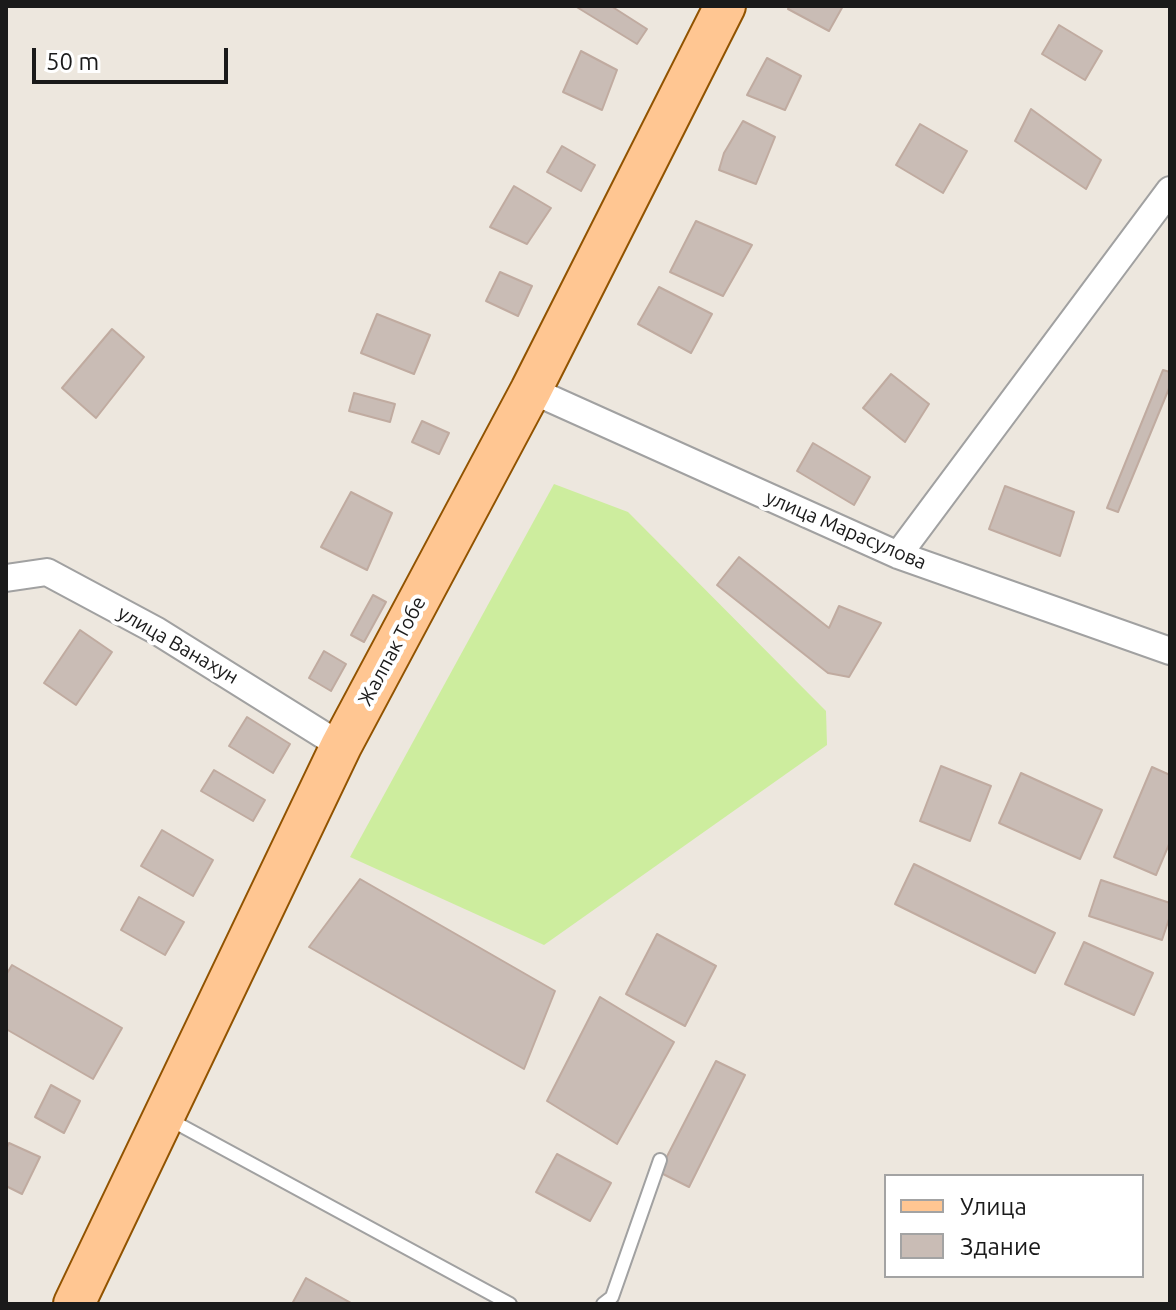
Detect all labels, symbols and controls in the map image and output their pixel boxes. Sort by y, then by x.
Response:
scale bar [36,32,232,82]
text: 50 m [46,48,99,75]
street label: улица Марасулова [762,485,930,575]
street label: Жалпак Тобе [353,592,431,710]
street label: улица Ванахун [113,601,243,689]
legend [884,1174,1144,1278]
text: Улица [960,1193,1027,1220]
text: Здание [960,1233,1041,1260]

